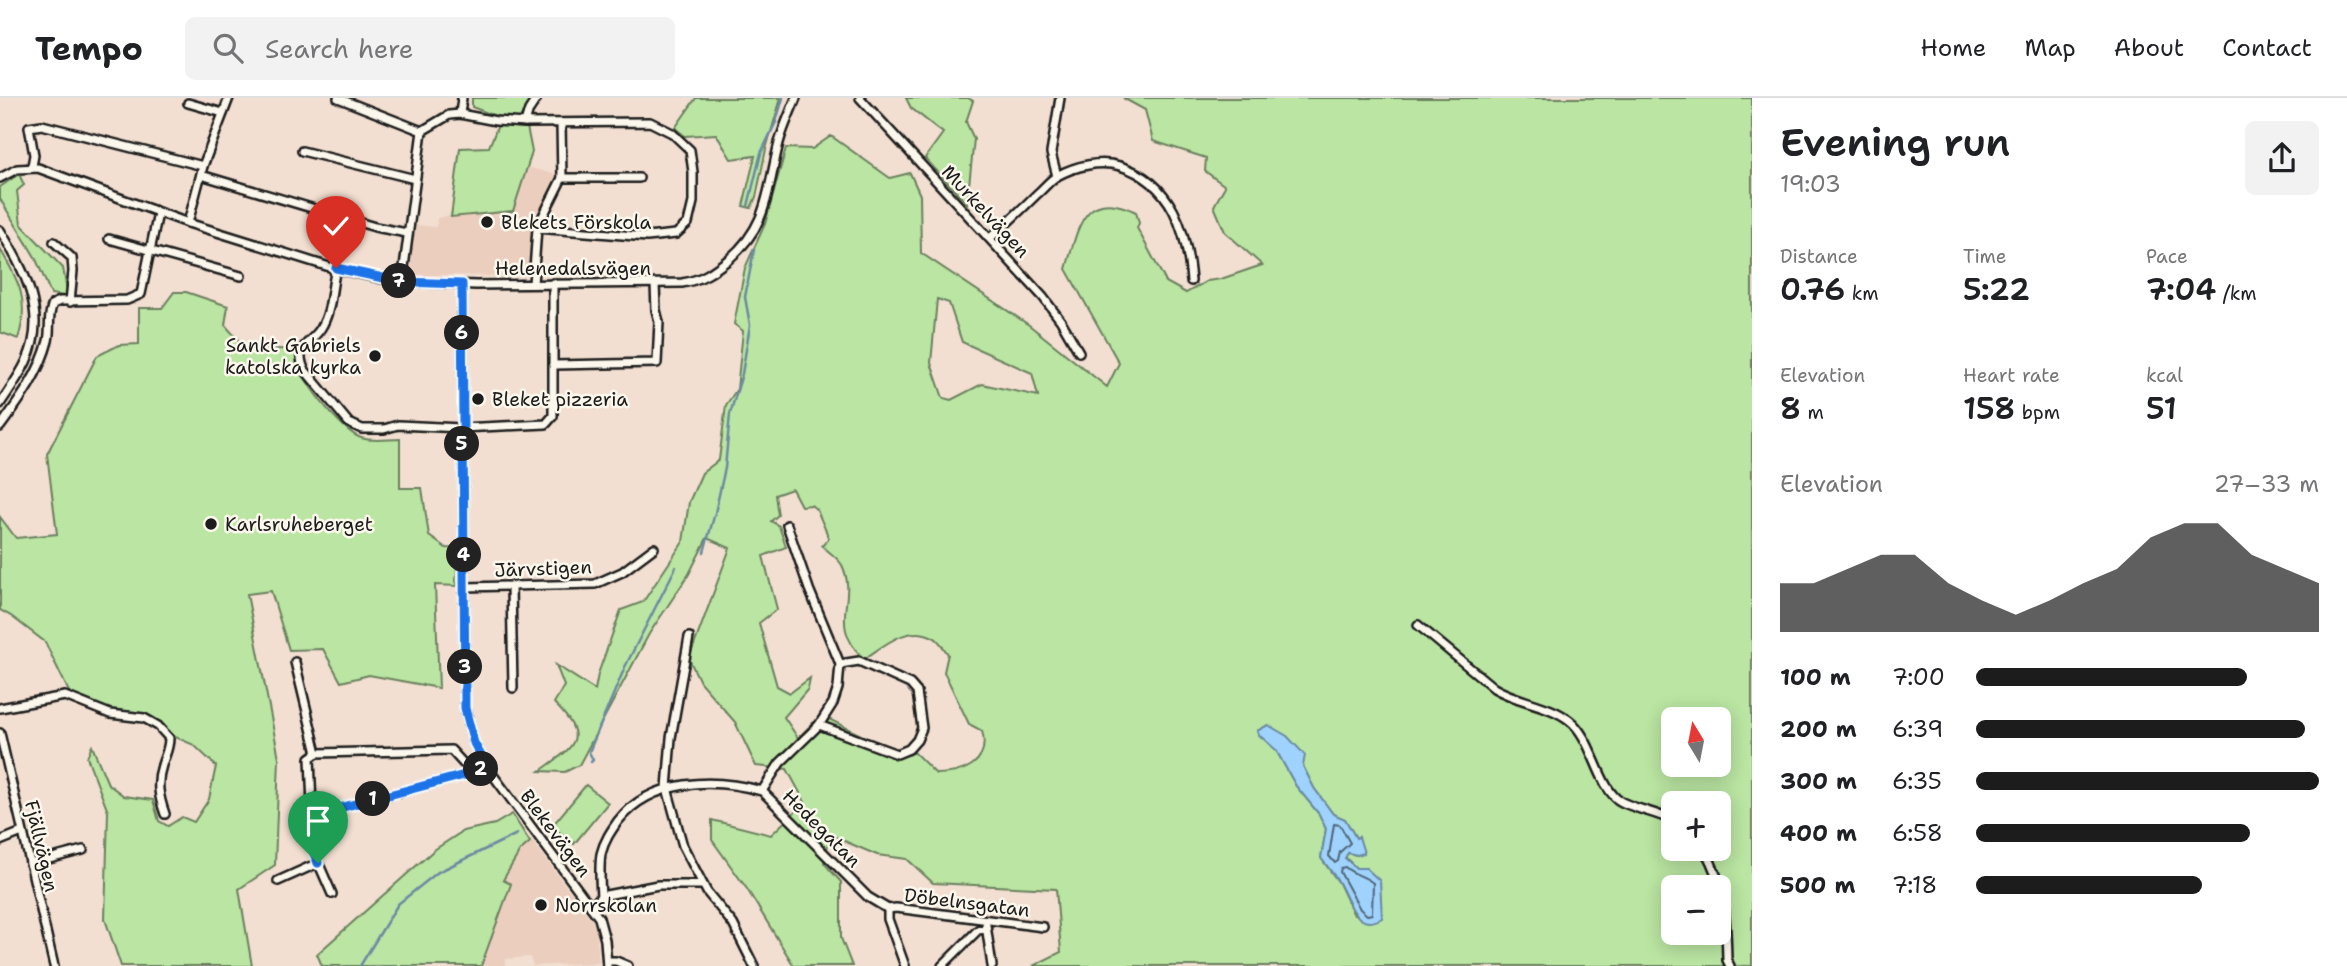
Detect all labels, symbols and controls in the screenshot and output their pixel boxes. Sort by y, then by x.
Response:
search box [185,17,675,80]
text: Tempo [35,26,143,71]
icon: search [209,29,247,67]
text: Search here [265,31,414,66]
text: Home [1920,32,1986,64]
text: Map [2024,32,2076,64]
text: About [2114,32,2184,64]
text: Contact [2222,32,2312,64]
text: Evening run [1780,117,2010,168]
button: share [2245,121,2319,195]
street label: Murkelvägen [936,159,1035,263]
text: 19:03 [1780,169,1841,199]
pin [306,196,366,268]
icon: check [317,207,355,245]
place label: Blekets Förskola [501,210,651,235]
marker: Blekets Förskola [479,214,495,230]
text: Distance [1780,244,1858,269]
text: Time [1963,244,2007,269]
text: Pace [2146,244,2188,269]
street label: Helenedalsvägen [495,256,651,281]
pin: 7 [382,264,416,298]
text: 7 [392,268,405,293]
text: 0.76 [1780,269,1845,310]
text: 5:22 [1963,269,2030,310]
text: 7:04 [2146,269,2216,310]
text: km [1845,281,1879,306]
text: /km [2216,281,2257,306]
pin: 6 [444,316,480,350]
text: 6 [455,320,468,345]
place label: Sankt Gabriels katolska kyrka [225,333,361,380]
marker: Sankt Gabriels katolska kyrka [367,348,383,364]
text: Elevation [1780,363,1865,388]
text: Heart rate [1963,363,2060,388]
text: kcal [2146,363,2183,388]
place label: Bleket pizzeria [492,387,628,412]
text: 8 [1780,388,1801,429]
text: 158 [1963,388,2015,429]
text: 51 [2146,388,2177,429]
marker: Bleket pizzeria [470,391,486,407]
text: m [1801,400,1824,425]
text: bpm [2015,400,2060,425]
pin: 5 [444,426,480,462]
text: 5 [456,431,467,456]
text: Elevation [1780,469,1883,499]
text: 27–33 m [2214,469,2319,499]
place label: Karlsruheberget [225,512,373,537]
marker: Karlsruheberget [203,516,219,532]
pin: 4 [447,538,482,573]
text: 4 [457,542,470,567]
street label: Järvstigen [494,554,592,583]
pin: 3 [448,650,482,684]
text: 3 [458,654,471,679]
text: 100 m [1780,662,1851,692]
text: 7:00 [1892,662,1945,692]
north arrow [1661,707,1731,777]
map controls [1661,707,1731,945]
text: 200 m [1780,714,1857,744]
text: 6:39 [1892,714,1943,744]
pin: 2 [463,752,498,786]
text: 2 [474,756,487,781]
text: 300 m [1780,766,1857,796]
text: 6:35 [1892,766,1942,796]
pin: 1 [356,782,390,816]
street label: Blekevägen [514,784,597,882]
street label: Hedegatan [777,784,866,873]
text: 1 [368,786,377,811]
pin [288,791,348,863]
button: + [1661,791,1731,861]
street label: Fjällvägen [19,798,64,895]
icon: arrive [299,802,337,840]
text: 400 m [1780,818,1857,848]
text: 6:58 [1892,818,1943,848]
text: 500 m [1780,870,1855,900]
text: 7:18 [1892,870,1937,900]
button: − [1661,875,1731,945]
street label: Döbelnsgatan [903,882,1031,923]
place label: Norrskolan [555,893,657,918]
marker: Norrskolan [533,897,549,913]

